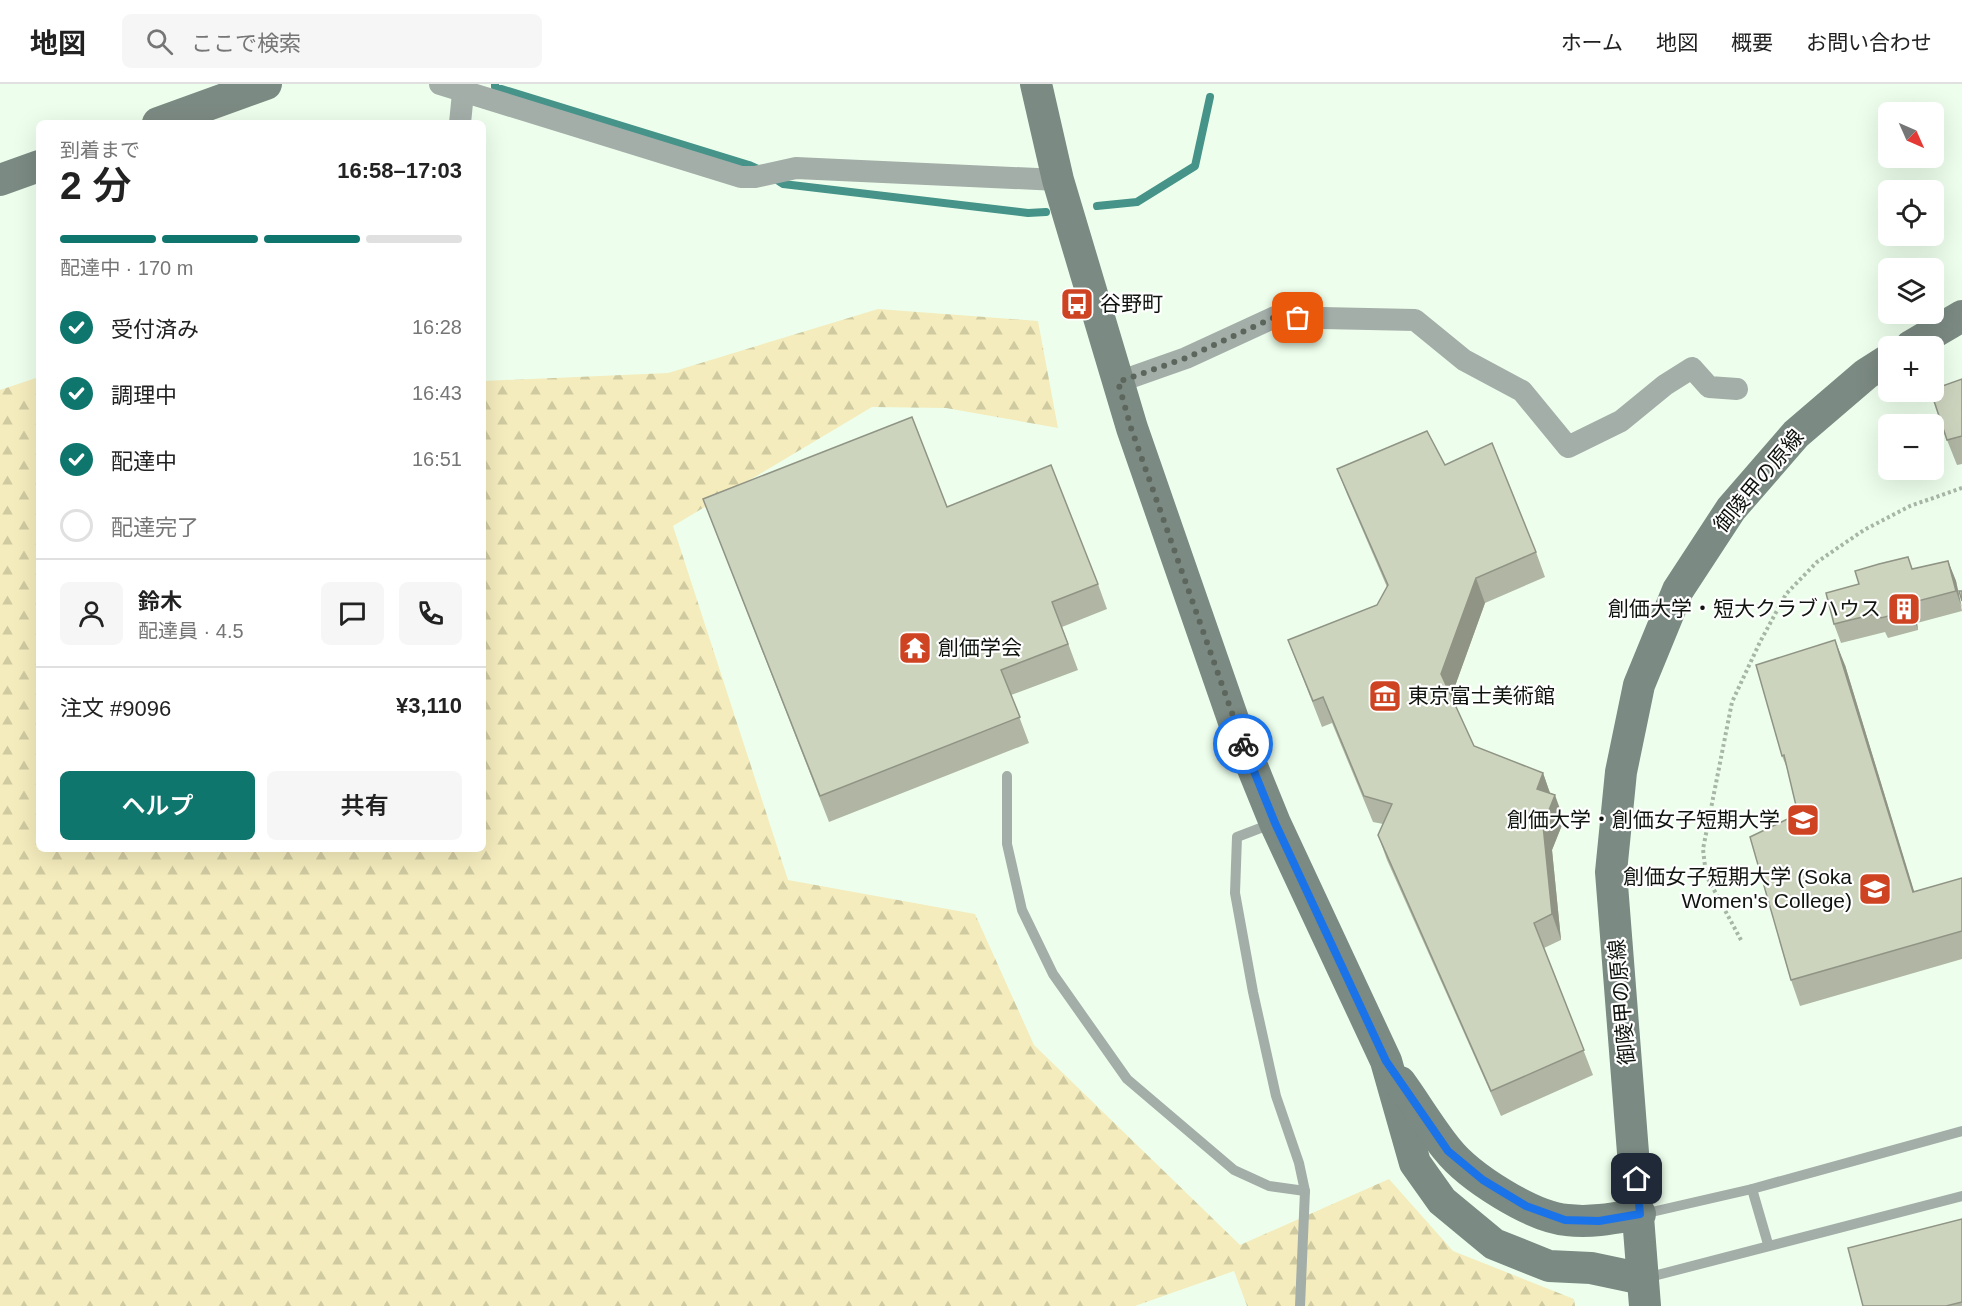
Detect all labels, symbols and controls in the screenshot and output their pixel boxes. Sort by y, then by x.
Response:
search box [122,14,542,68]
icon: search [143,25,176,58]
text: 地図 [30,28,86,59]
text: ここで検索 [191,31,301,56]
text: ホーム [1561,31,1623,54]
text: 地図 [1656,31,1698,54]
text: 概要 [1731,31,1773,54]
text: お問い合わせ [1806,31,1932,54]
north arrow [1878,102,1944,168]
map controls [1878,102,1944,480]
text: 到着まで [60,139,140,161]
text: 16:58–17:03 [337,158,462,183]
text: 2 分 [60,164,132,207]
button: locate [1878,180,1944,246]
text: 配達中 · 170 m [60,257,193,279]
button: layers [1878,258,1944,324]
bus stop icon: 谷野町 [1059,286,1095,322]
place label: 谷野町 [1100,292,1163,315]
pin [1272,292,1323,343]
icon: bag [1281,301,1314,334]
icon: check [60,311,93,344]
text: 16:28 [412,316,462,338]
text: 受付済み [111,317,199,342]
button: + [1878,336,1944,402]
icon: check [60,377,93,410]
text: 16:43 [412,382,462,404]
text: 調理中 [111,383,177,408]
button: − [1878,414,1944,480]
street label: 御陵甲の原線 [1709,425,1808,536]
icon: check [60,443,93,476]
text: 16:51 [412,448,462,470]
text: 配達中 [111,449,177,474]
text: 配達完了 [111,515,199,540]
button: person [60,582,123,645]
button: chat [321,582,384,645]
button: phone [399,582,462,645]
text: 鈴木 [138,589,182,614]
building icon: 創価大学・短大クラブハウス [1886,591,1922,627]
place label: 創価大学・短大クラブハウス [1608,597,1881,620]
text: 配達員 · 4.5 [138,620,244,642]
temple icon: 創価学会 [897,630,933,666]
place label: 創価学会 [938,636,1022,659]
museum icon: 東京富士美術館 [1367,678,1403,714]
place label: 東京富士美術館 [1408,684,1555,707]
text: ¥3,110 [396,693,462,718]
text: 注文 #9096 [60,696,171,721]
courier [1213,714,1273,774]
icon: bike [1227,728,1260,761]
button: ヘルプ [60,771,255,840]
button: 共有 [267,771,462,840]
school or university icon: 創価大学・創価女子短期大学 [1785,802,1821,838]
place label: 創価大学・創価女子短期大学 [1507,808,1780,831]
place label: 創価女子短期大学 (Soka Women's College) [1623,865,1852,912]
school or university icon: 創価女子短期大学 (Soka Women's College) [1857,871,1893,907]
street label: 御陵甲の原線 [1605,938,1638,1066]
pin [1611,1153,1662,1204]
icon: home [1620,1162,1653,1195]

